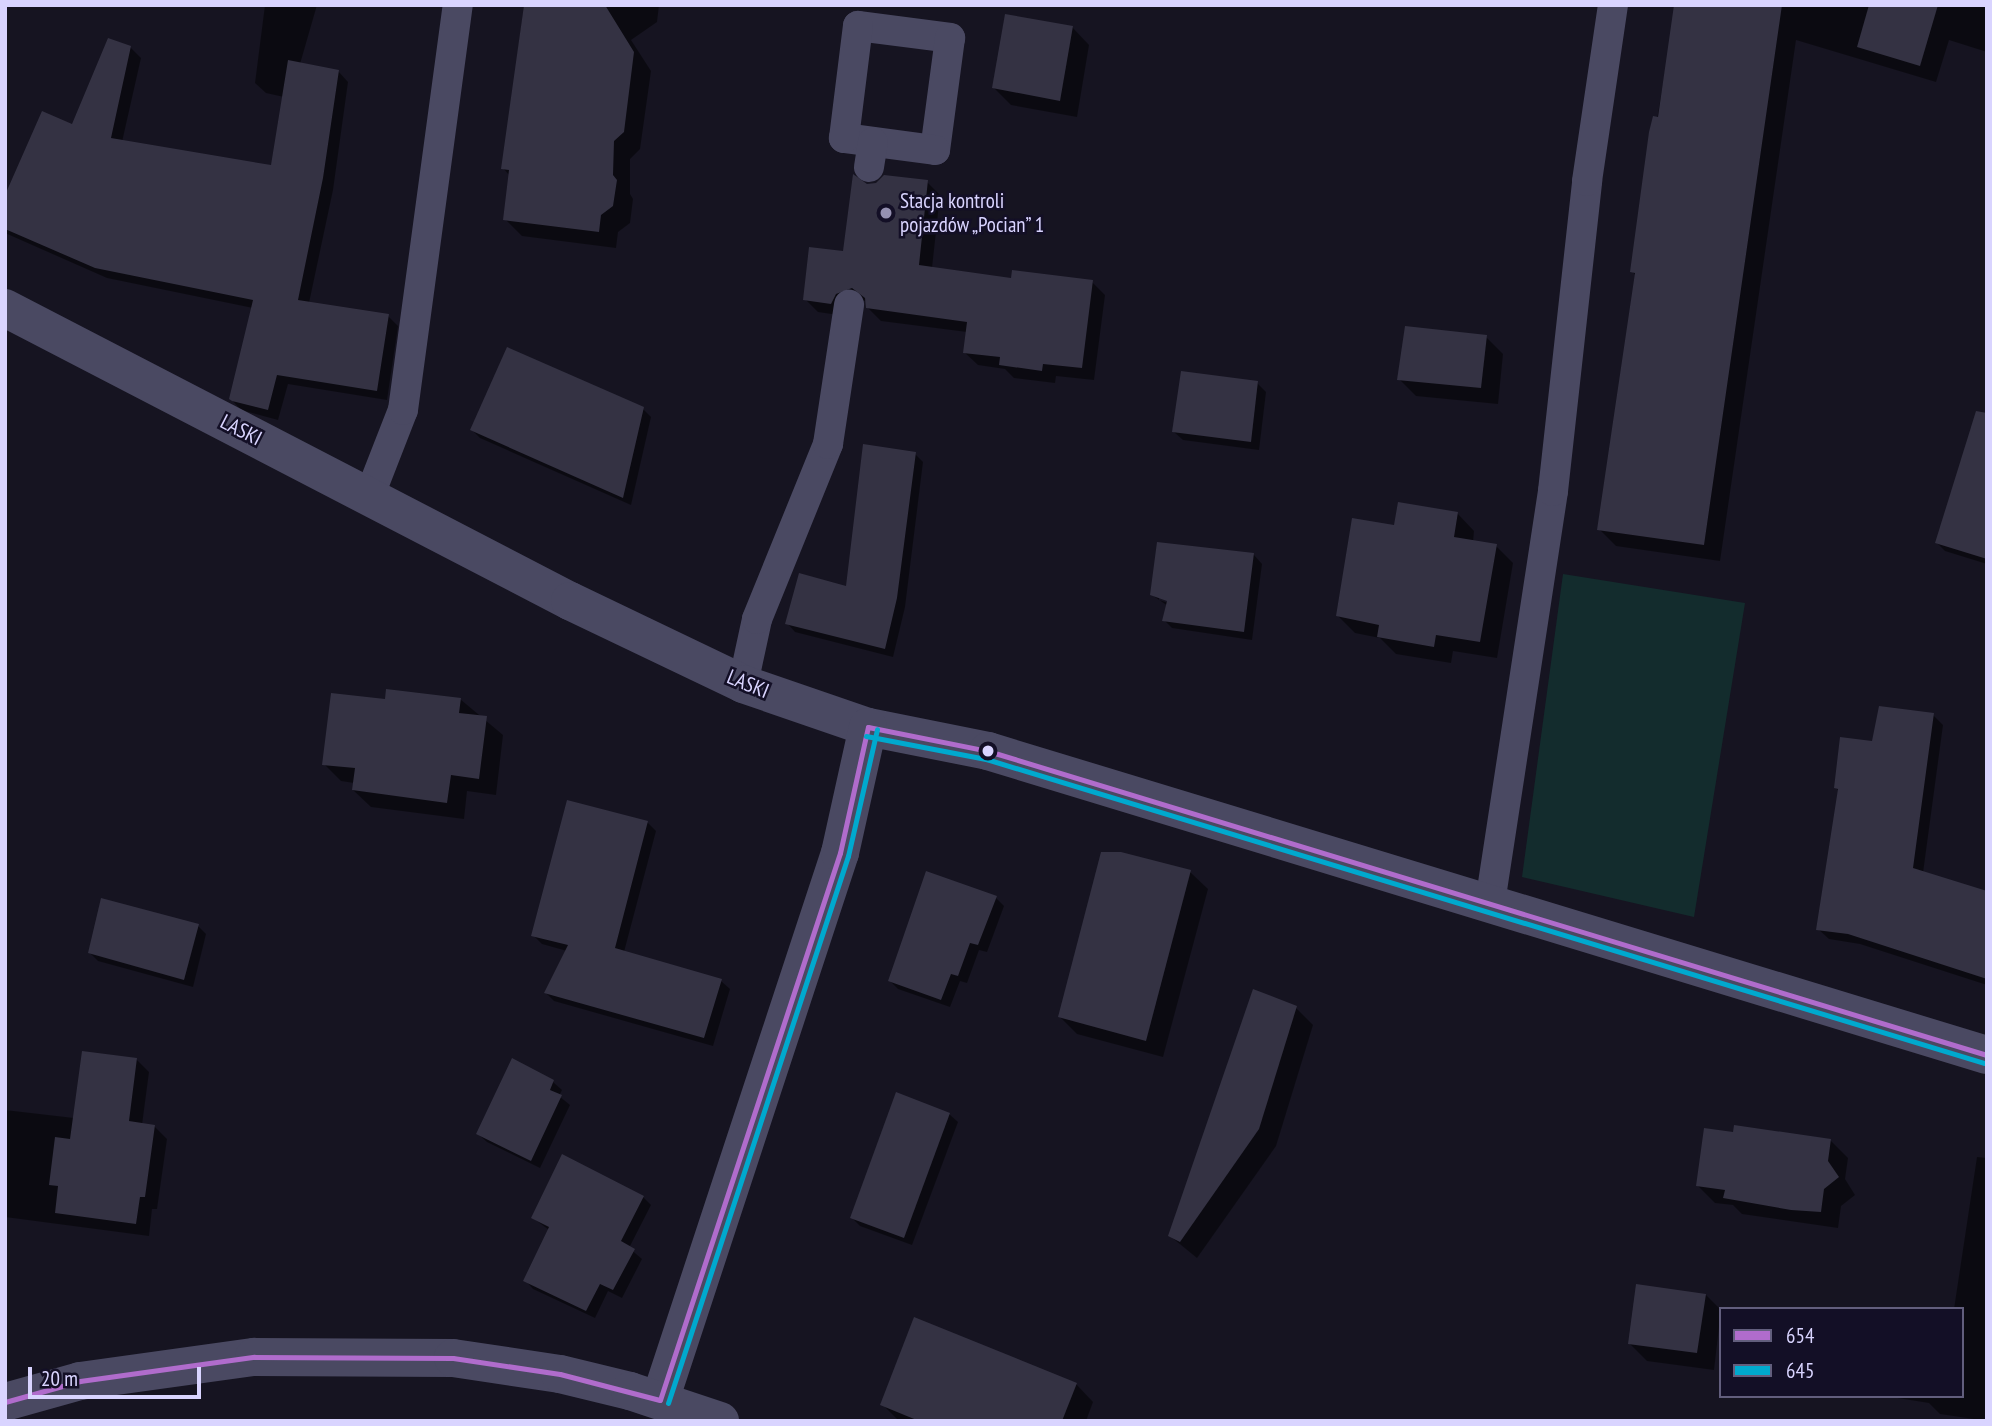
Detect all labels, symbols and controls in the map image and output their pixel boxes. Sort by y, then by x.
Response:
place label: Stacja kontroli pojazdów „Pocian” 1 [900,188,1047,238]
marker: Stacja kontroli pojazdów „Pocian” 1 [878,205,894,221]
street label: LASKI [216,409,266,451]
street label: LASKI [723,664,773,704]
unlabelled marker [981,744,995,758]
legend [1719,1307,1964,1398]
text: 654 [1786,1322,1814,1349]
scale bar [32,1352,205,1396]
text: 645 [1786,1357,1814,1384]
text: 20 m [41,1365,78,1392]

